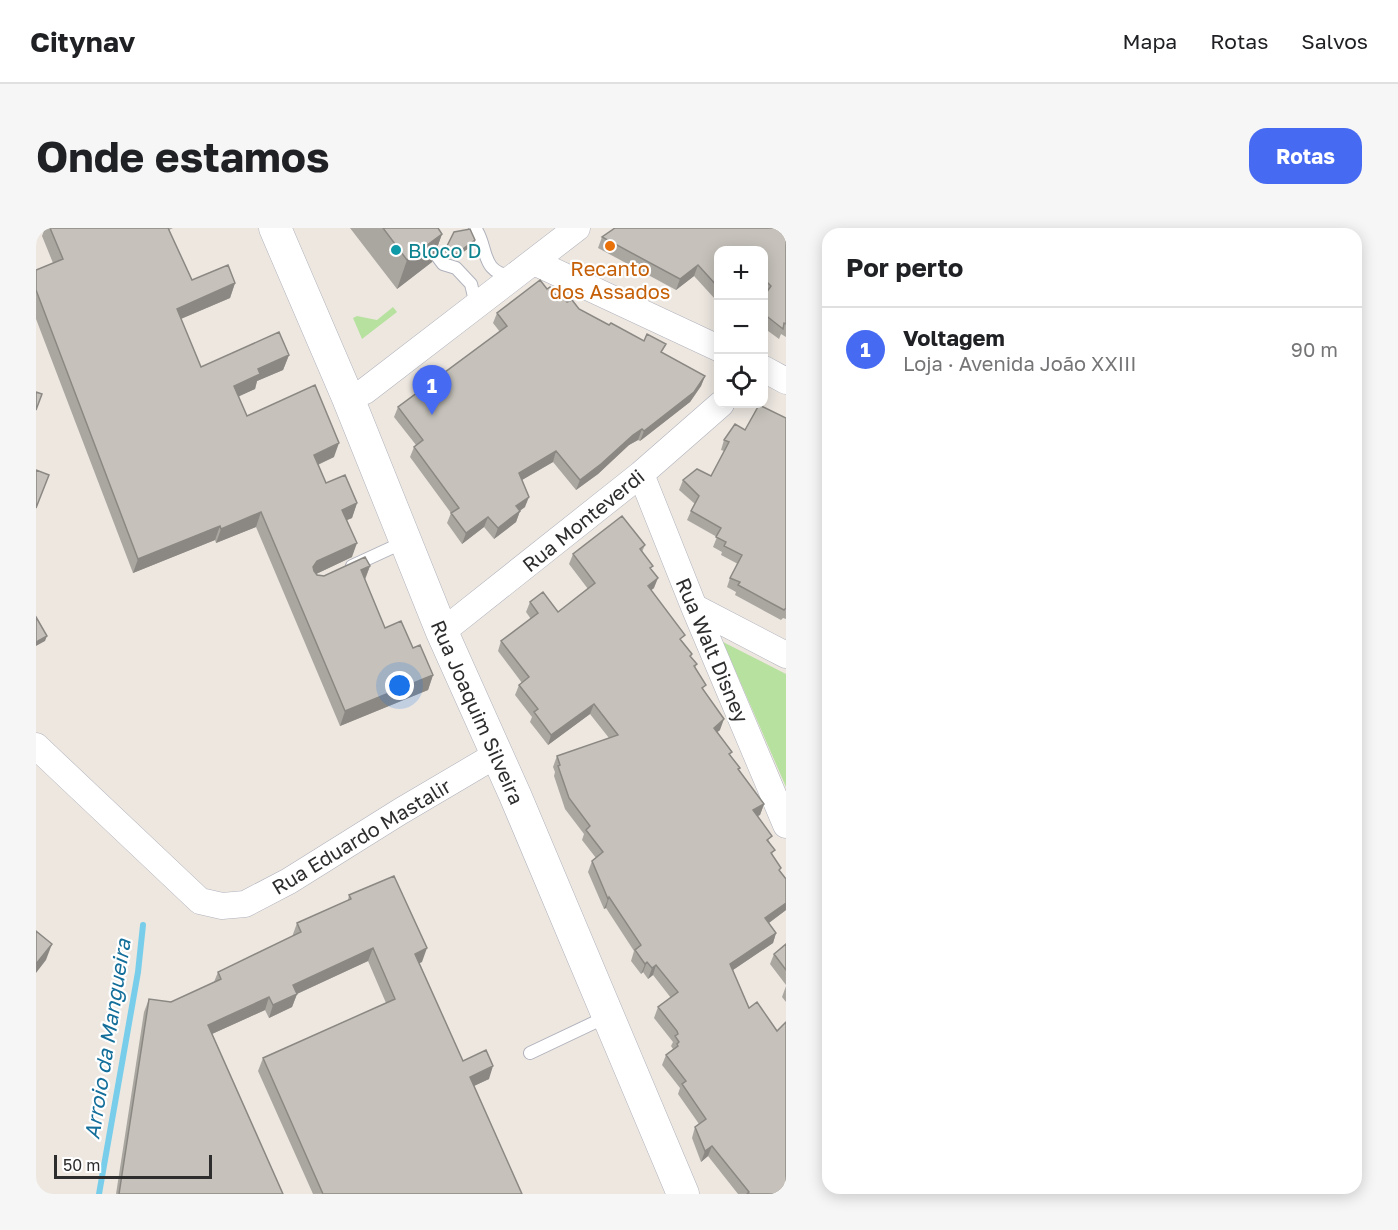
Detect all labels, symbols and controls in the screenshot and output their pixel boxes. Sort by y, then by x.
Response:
text: Citynav [30,25,135,58]
text: Mapa [1123,28,1177,54]
text: Rotas [1210,28,1268,54]
text: Salvos [1301,28,1368,54]
button: Rotas [1249,128,1362,184]
text: Onde estamos [36,131,330,181]
place label: Bloco D [408,238,482,262]
marker: Recanto dos Assados [603,239,617,253]
marker: Bloco D [389,243,403,257]
map controls [714,246,768,408]
button: + [714,246,768,300]
text: Por perto [846,252,963,283]
place label: Recanto dos Assados [550,256,670,303]
button: − [714,300,768,354]
text: Voltagem [903,324,1005,351]
text: 1 [860,337,871,361]
text: 90 m [1291,337,1338,361]
text: Loja · Avenida João XXIII [903,351,1137,375]
button: locate [714,354,768,408]
pin: 1 [412,366,452,415]
street label: Rua Monteverdi [517,464,649,576]
street label: Rua Walt Disney [672,574,754,726]
street label: Rua Joaquim Silveira [427,616,529,808]
your location [385,671,414,700]
street label: Rua Eduardo Mastalir [267,773,455,899]
water label: Arroio da Mangueira [78,936,136,1141]
scale bar [54,1152,212,1180]
text: 50 m [63,1155,100,1175]

